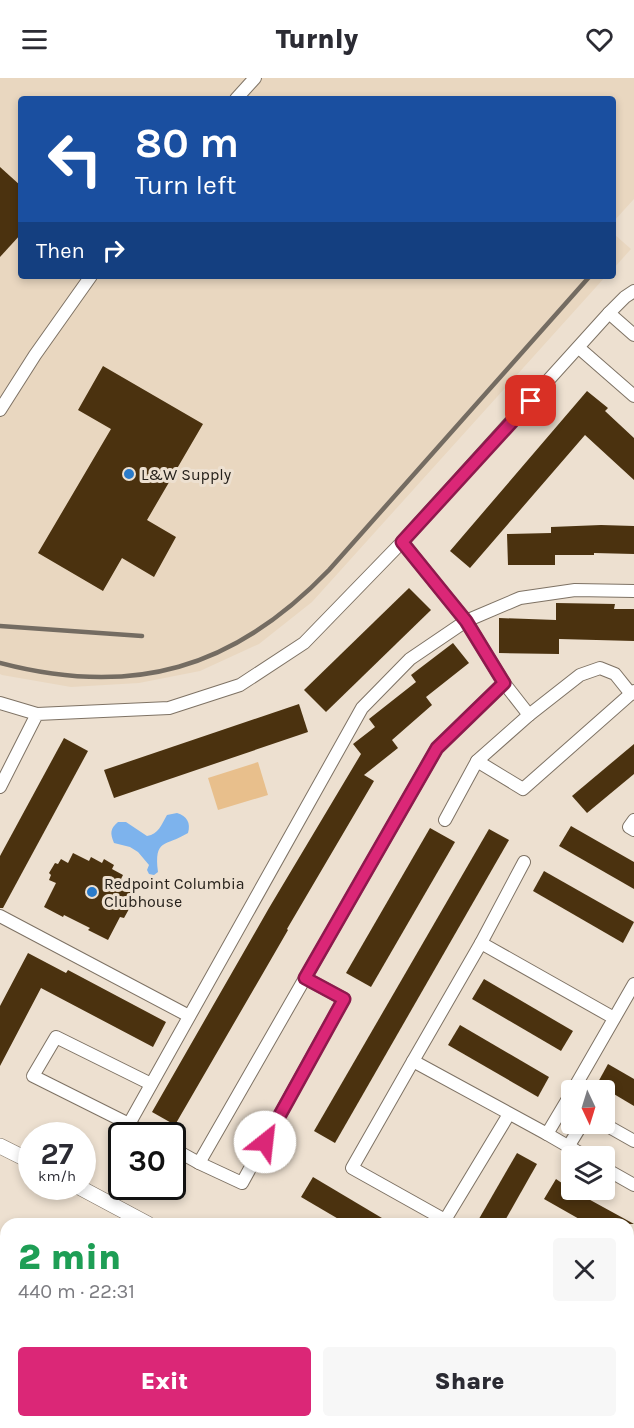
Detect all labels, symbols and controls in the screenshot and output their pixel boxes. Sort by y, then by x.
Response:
icon: menu [18,23,51,56]
text: Turnly [276,23,358,55]
icon: heart [583,23,616,56]
text: 80 m [135,118,239,168]
icon: left [36,120,114,198]
text: Turn left [135,169,236,201]
icon: right [97,234,130,267]
text: Then [36,238,85,264]
pin [505,375,556,426]
icon: arrive [514,384,547,417]
place label: L&W Supply [141,465,232,484]
marker: L&W Supply [122,467,136,481]
place label: Redpoint Columbia Clubhouse [104,874,245,911]
marker: Redpoint Columbia Clubhouse [85,885,99,899]
north arrow [561,1080,615,1134]
map controls [561,1080,615,1200]
position arrow [233,1110,297,1174]
speed limit sign: 30 [108,1122,186,1200]
text: 27 [40,1136,74,1172]
button: layers [561,1146,615,1200]
text: km/h [38,1167,76,1185]
text: 2 min [18,1236,121,1278]
button: close [553,1238,616,1301]
text: 440 m · 22:31 [18,1280,135,1303]
button: Exit [18,1347,311,1416]
button: Share [323,1347,616,1416]

